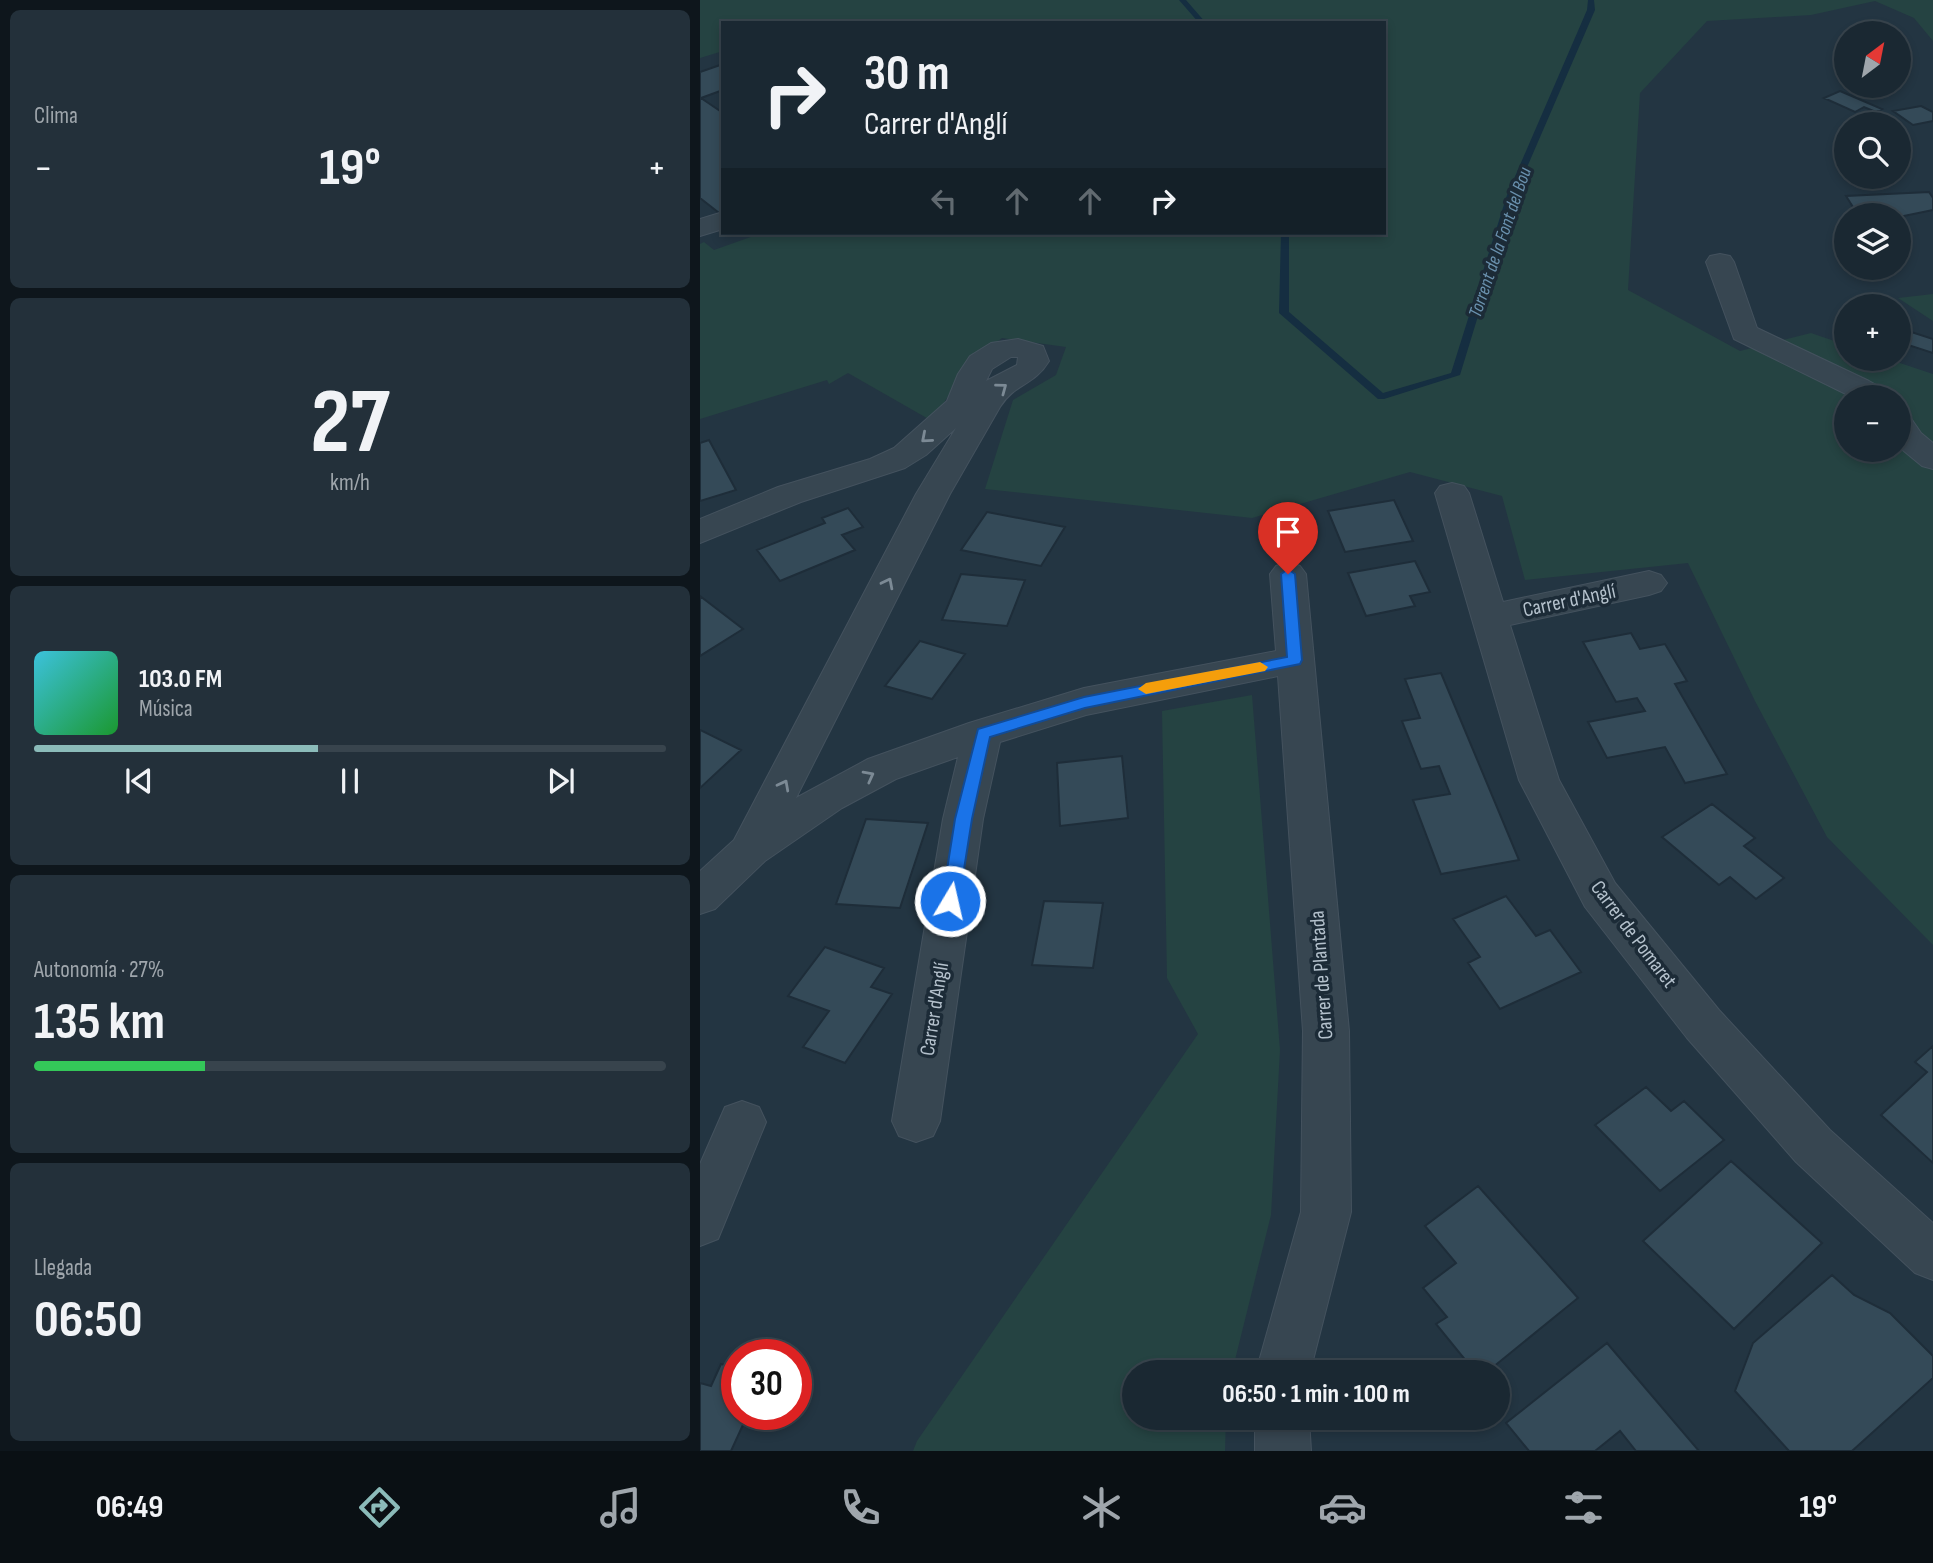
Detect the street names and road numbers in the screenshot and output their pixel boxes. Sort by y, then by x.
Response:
street label: Carrer d'Anglí [1521,578,1618,622]
street label: Carrer de Pomaret [1585,876,1682,993]
street label: Carrer de Plantada [1305,910,1338,1040]
street label: Carrer d'Anglí [915,961,954,1057]

